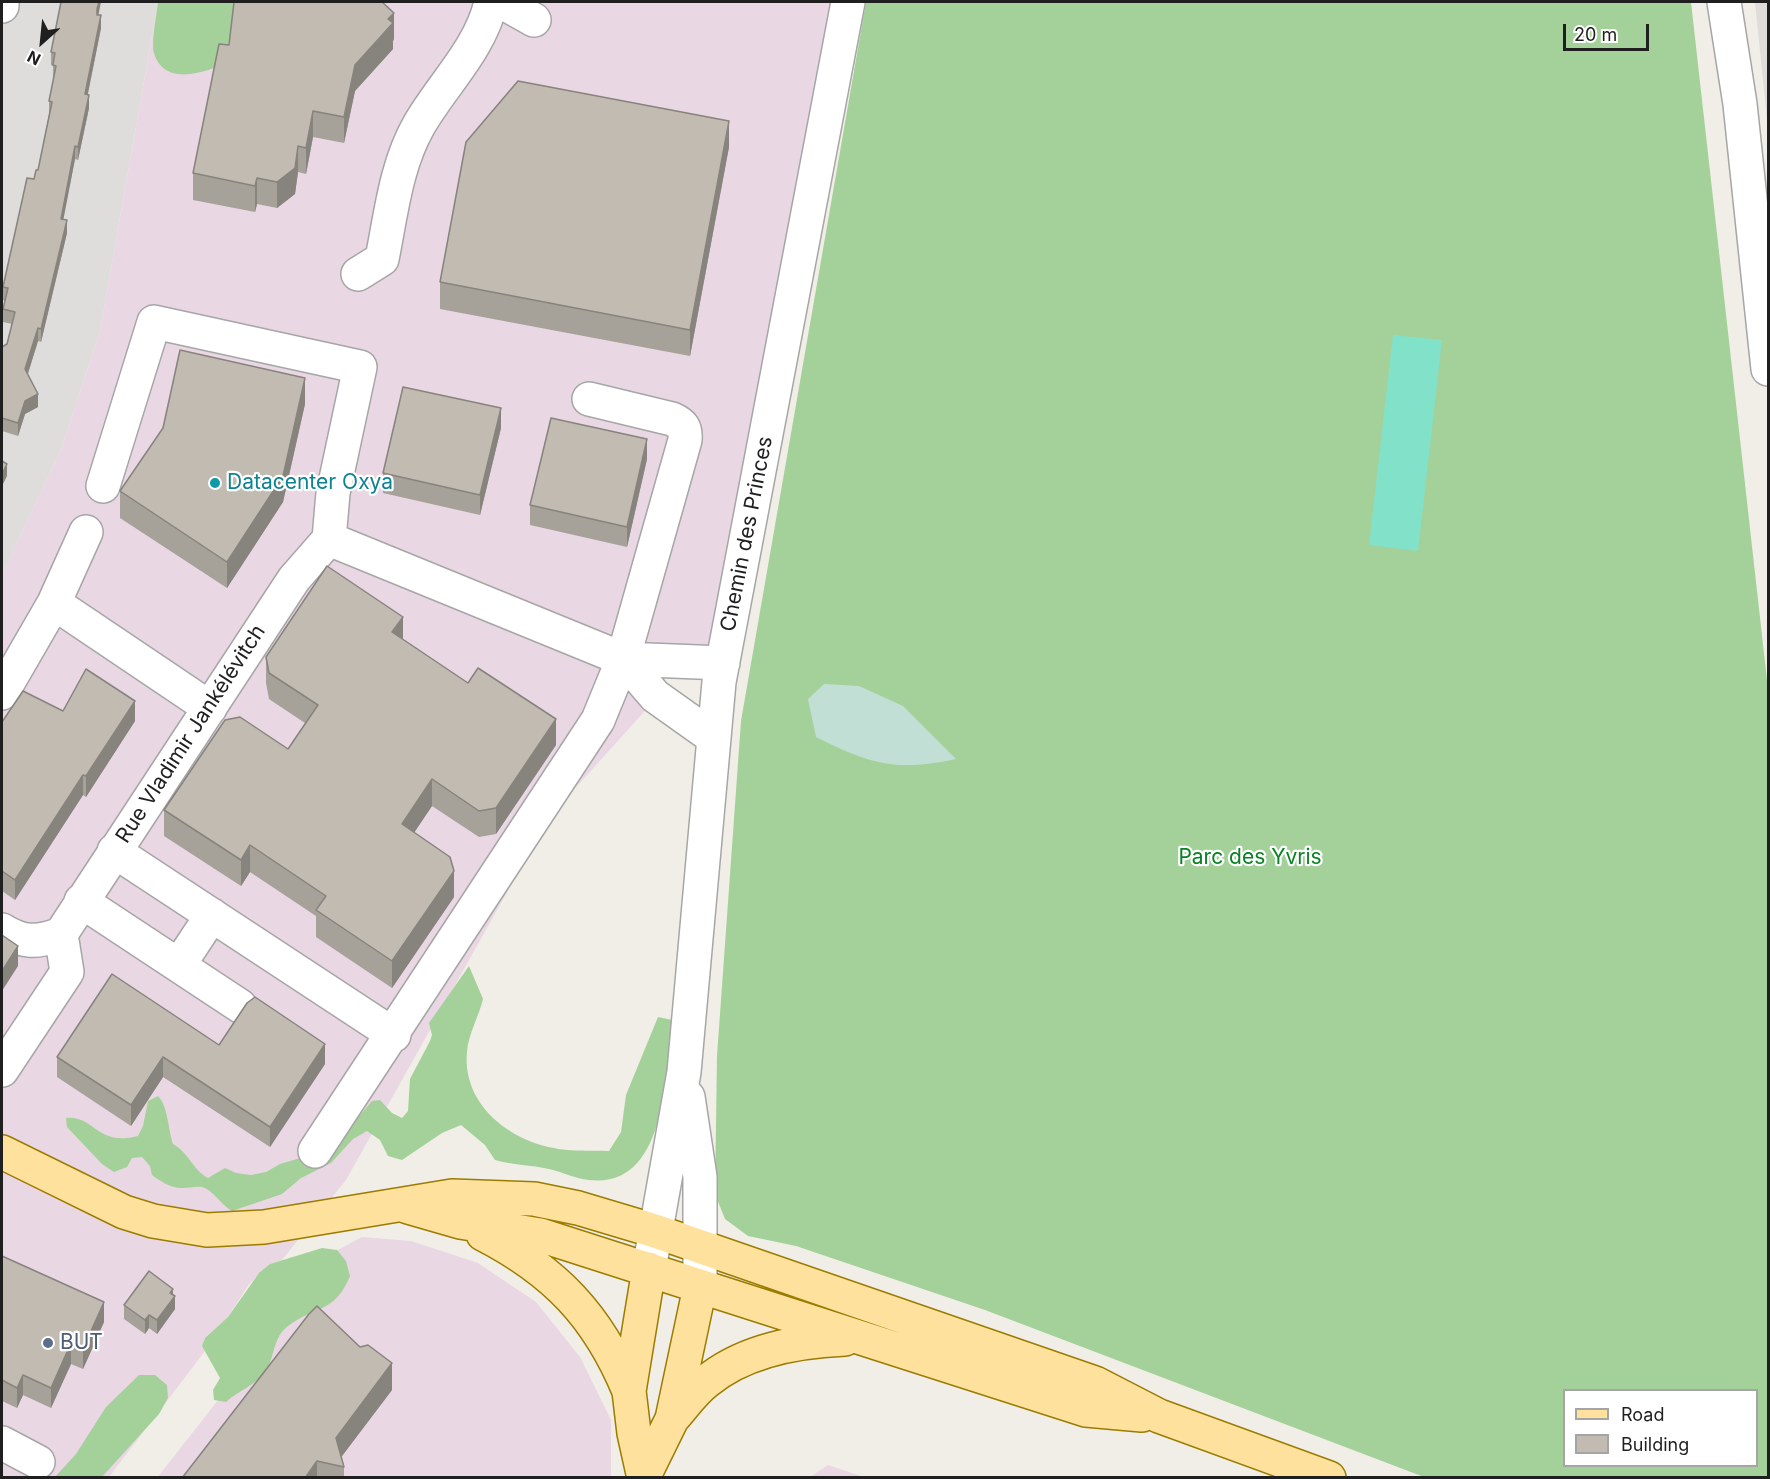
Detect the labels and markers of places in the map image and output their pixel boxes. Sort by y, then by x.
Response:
place label: Datacenter Oxya [227,470,393,496]
marker: Datacenter Oxya [208,476,222,490]
place label: BUT [60,1330,103,1356]
marker: BUT [41,1336,55,1350]

